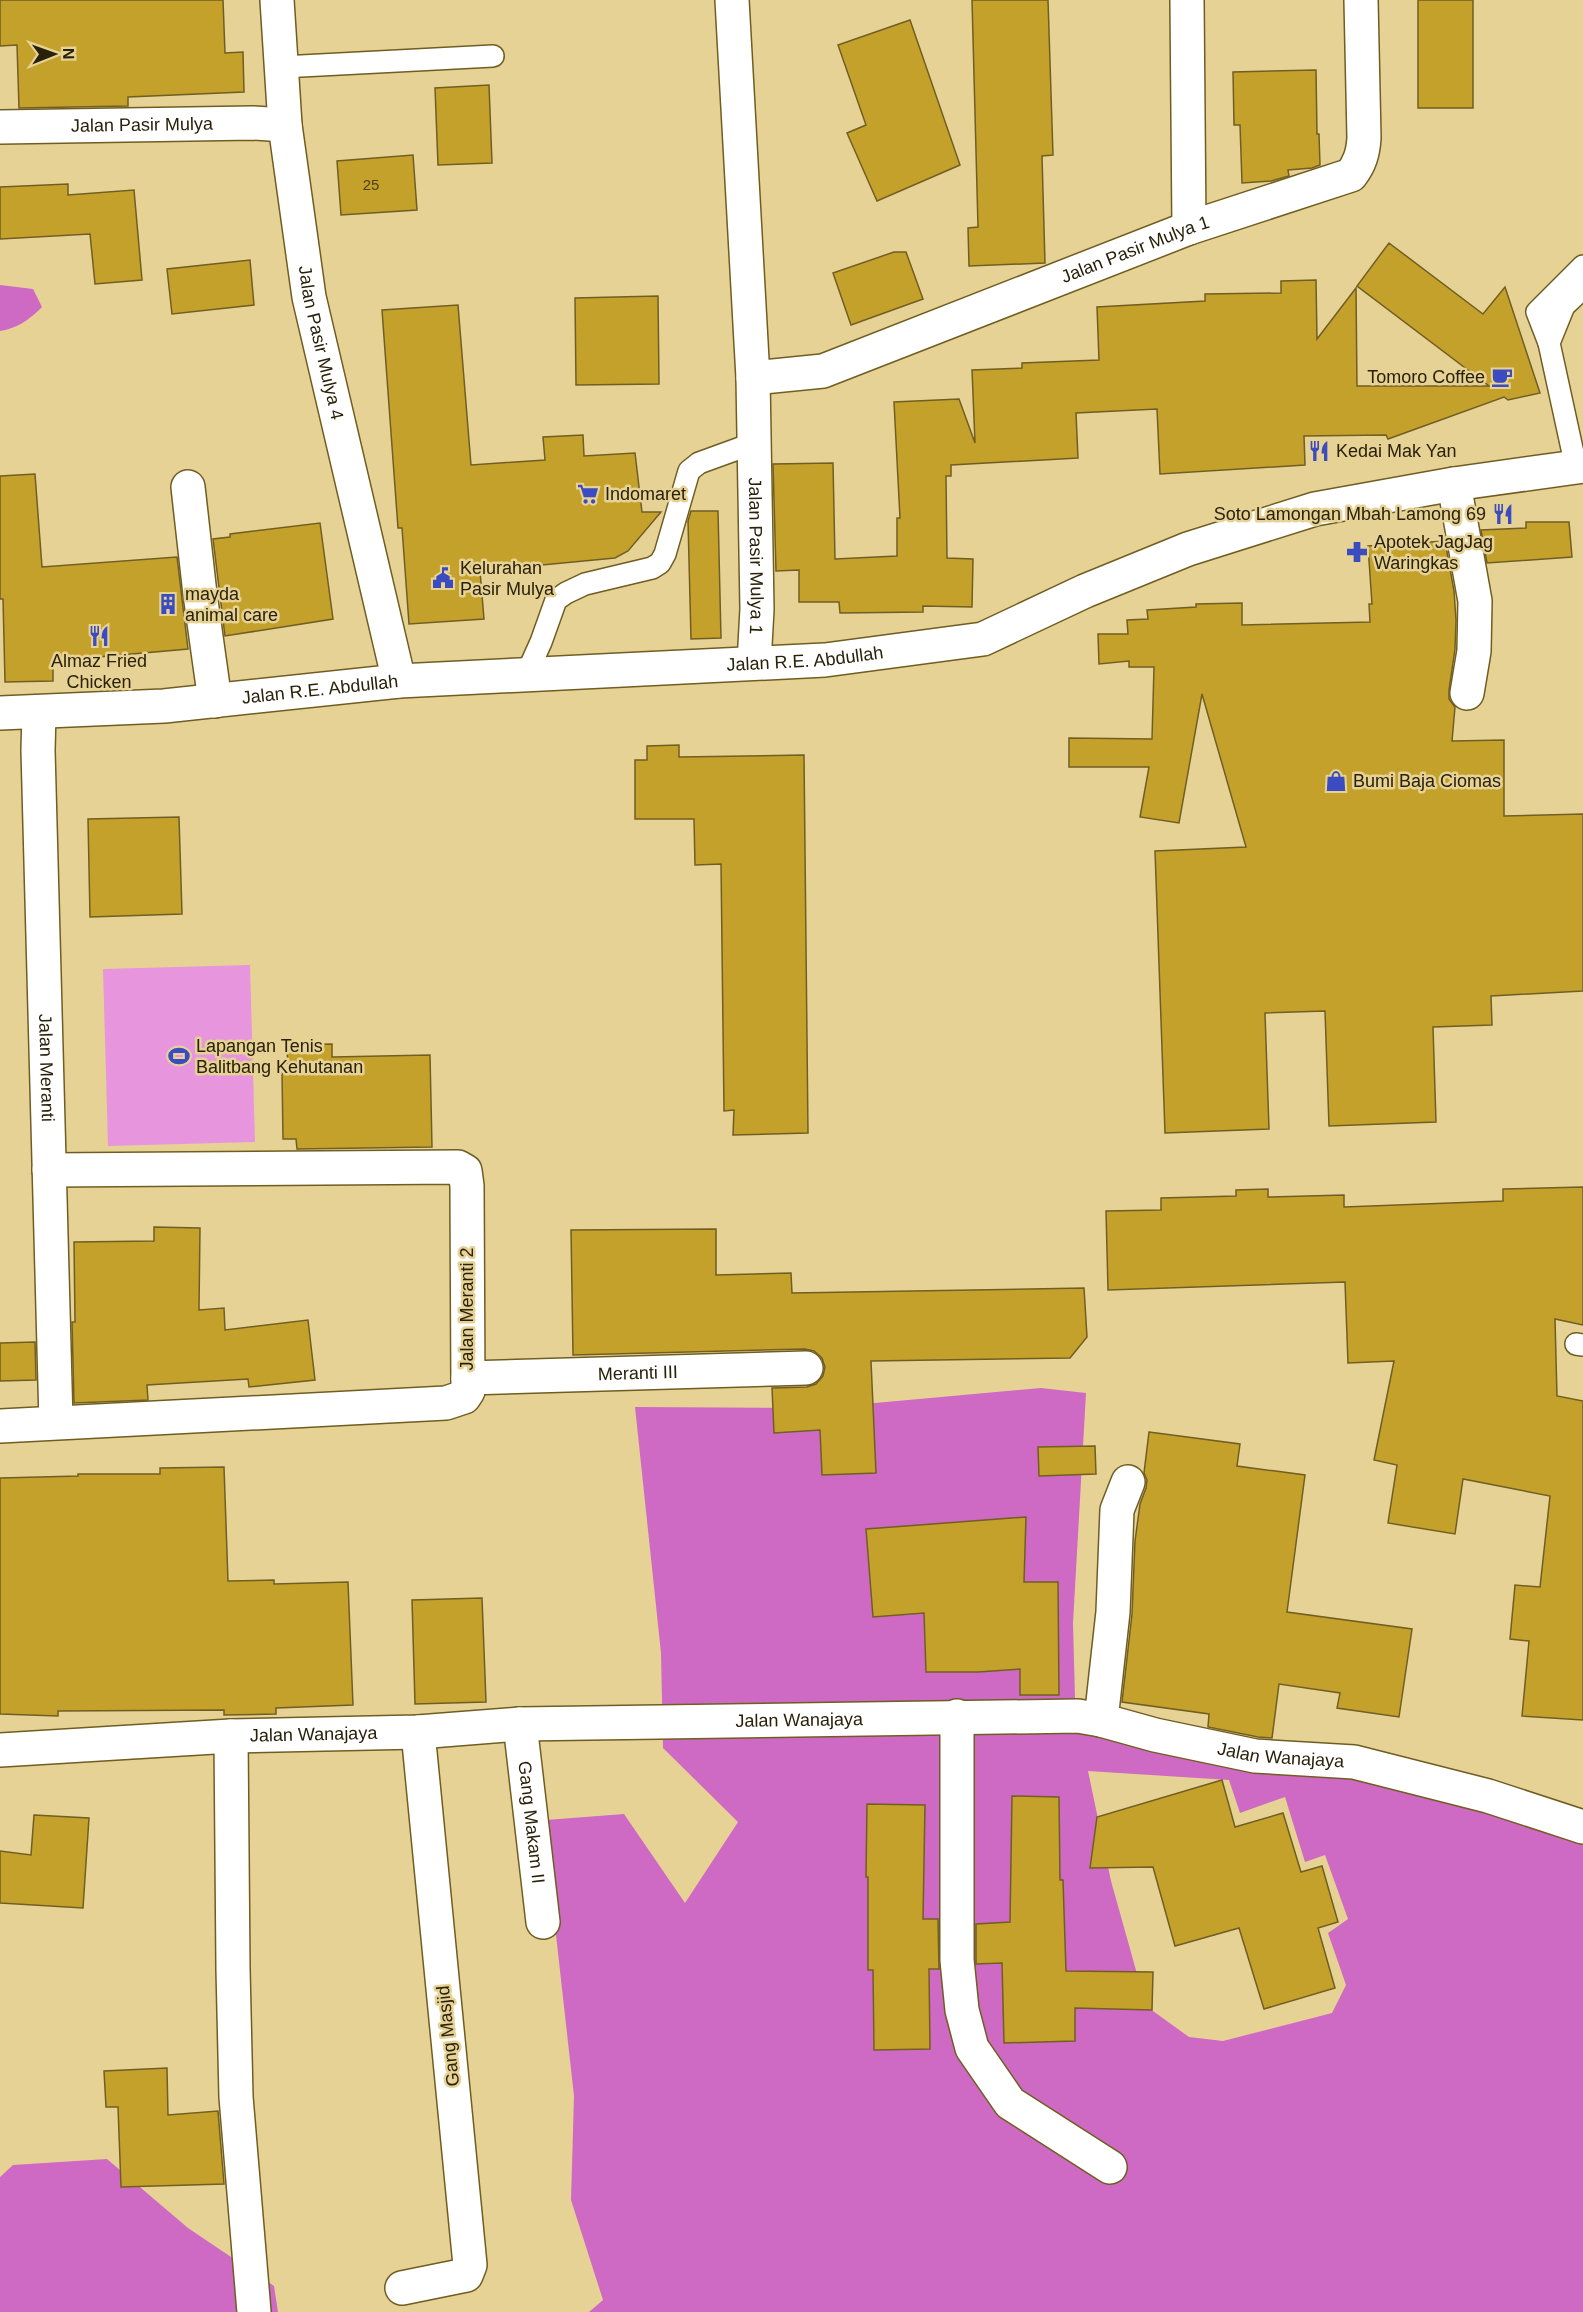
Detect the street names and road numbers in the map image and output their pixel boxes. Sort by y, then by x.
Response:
street label: Jalan Pasir Mulya [71,114,214,136]
street label: Jalan Pasir Mulya 1 [1058,212,1212,287]
street label: Jalan Pasir Mulya 4 [295,264,347,422]
street label: Jalan Pasir Mulya 1 [745,477,767,635]
street label: Jalan R.E. Abdullah [726,642,884,675]
street label: Jalan R.E. Abdullah [241,671,399,708]
street label: Jalan Meranti [35,1014,58,1122]
street label: Jalan Meranti 2 [457,1247,477,1371]
street label: Meranti III [598,1362,678,1384]
street label: Jalan Wanajaya [735,1709,864,1731]
street label: Jalan Wanajaya [250,1723,378,1746]
street label: Jalan Wanajaya [1216,1738,1346,1771]
street label: Gang Makam II [514,1760,548,1885]
street label: Gang Masjid [433,1985,463,2087]

